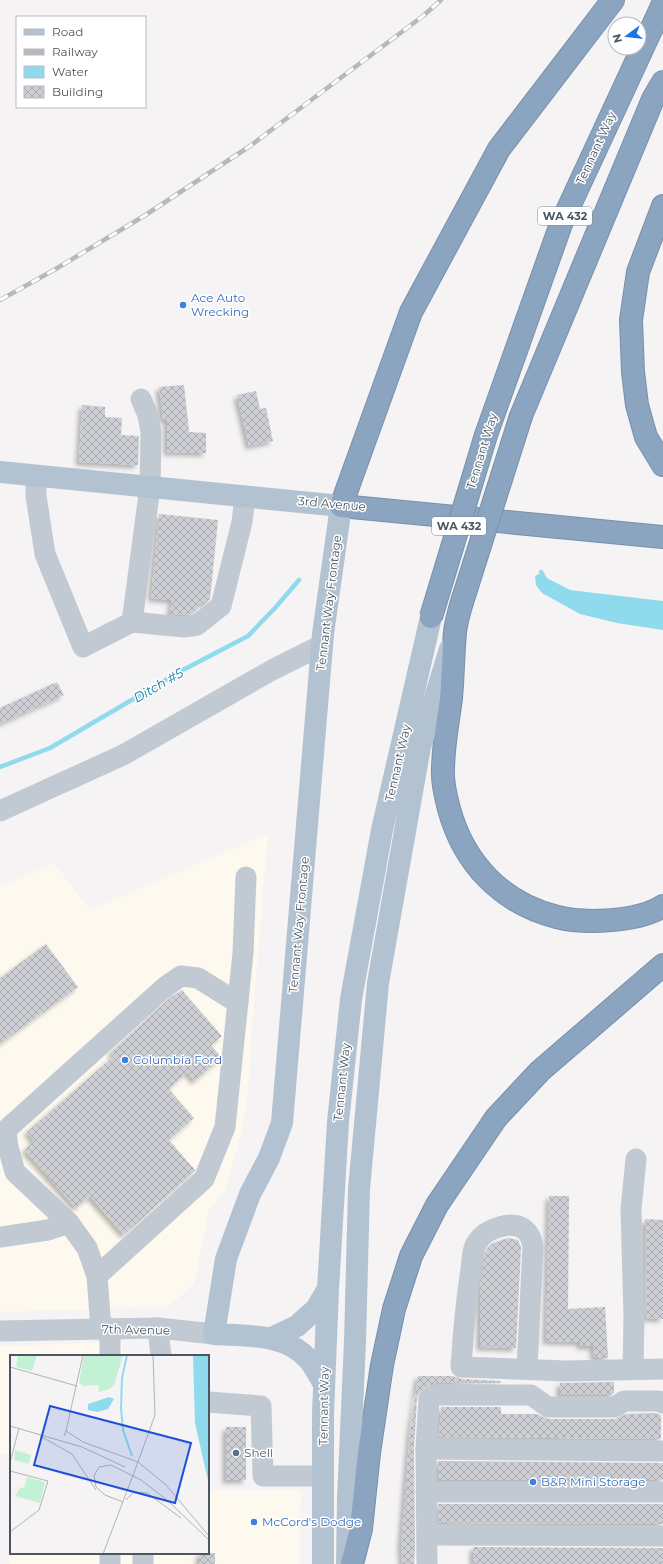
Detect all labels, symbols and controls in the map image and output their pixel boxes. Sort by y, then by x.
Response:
legend [16,16,146,108]
north arrow [607,16,647,56]
text: Road [52,24,83,39]
text: N [609,32,625,45]
text: Railway [52,44,98,59]
text: Water [52,64,89,79]
text: Building [52,84,103,99]
street label: Tennant Way [572,108,619,187]
road number: WA 432 [538,207,592,225]
place label: Ace Auto Wrecking [191,290,249,319]
marker: Ace Auto Wrecking [178,300,188,310]
street label: Tennant Way [463,410,500,491]
street label: 3rd Avenue [298,493,367,514]
road number: WA 432 [432,517,486,535]
street label: Tennant Way Frontage [313,534,344,672]
water label: Ditch #5 [130,664,186,706]
street label: Tennant Way [381,722,414,803]
street label: Tennant Way Frontage [285,856,312,994]
street label: Tennant Way [330,1041,353,1122]
place label: Columbia Ford [133,1052,222,1067]
marker: Columbia Ford [120,1055,130,1065]
street label: 7th Avenue [102,1321,170,1338]
inset map [10,1355,209,1554]
street label: Tennant Way [315,1366,332,1446]
place label: Shell [244,1445,273,1460]
marker: Shell [231,1448,241,1458]
place label: B&R Mini Storage [541,1474,646,1489]
marker: B&R Mini Storage [528,1477,538,1487]
place label: McCord's Dodge [262,1514,361,1529]
marker: McCord's Dodge [249,1517,259,1527]

